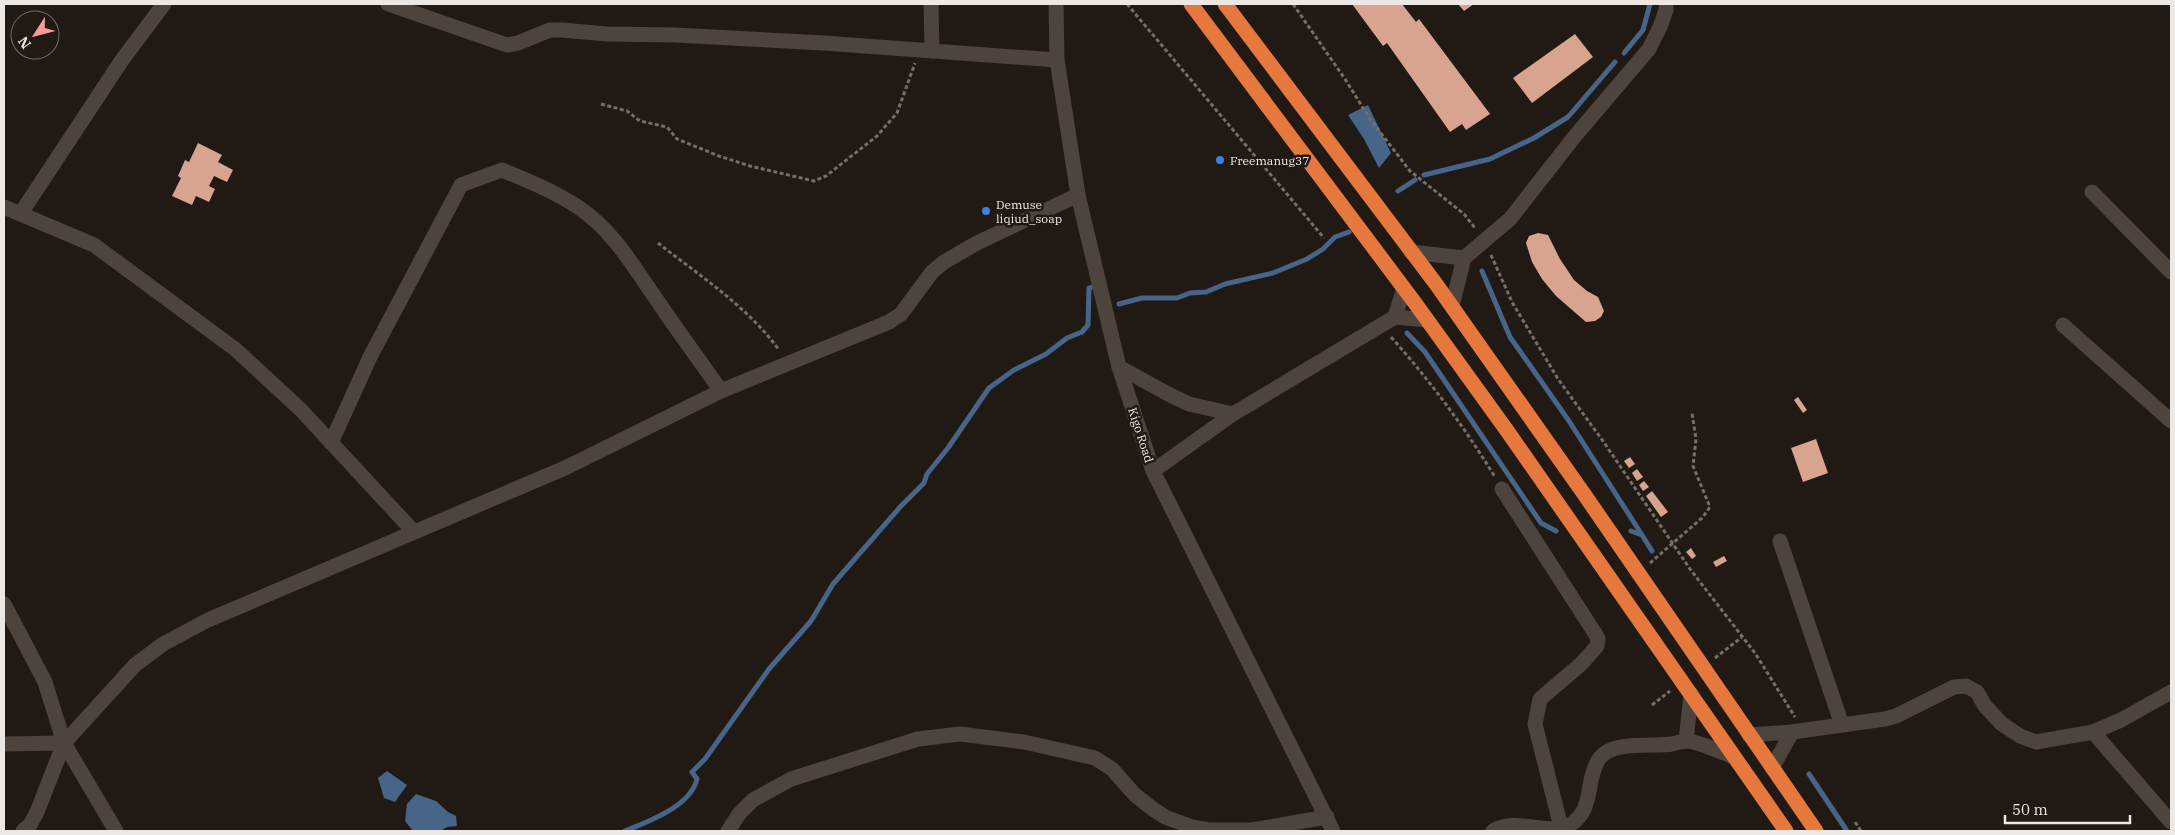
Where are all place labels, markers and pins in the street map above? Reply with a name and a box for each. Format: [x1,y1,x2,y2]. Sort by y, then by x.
place label: Freemanug37 [1230,153,1309,168]
marker: Freemanug37 [1214,154,1226,166]
place label: Demuse liqiud_soap [996,197,1062,226]
marker: Demuse liqiud_soap [980,205,992,217]

